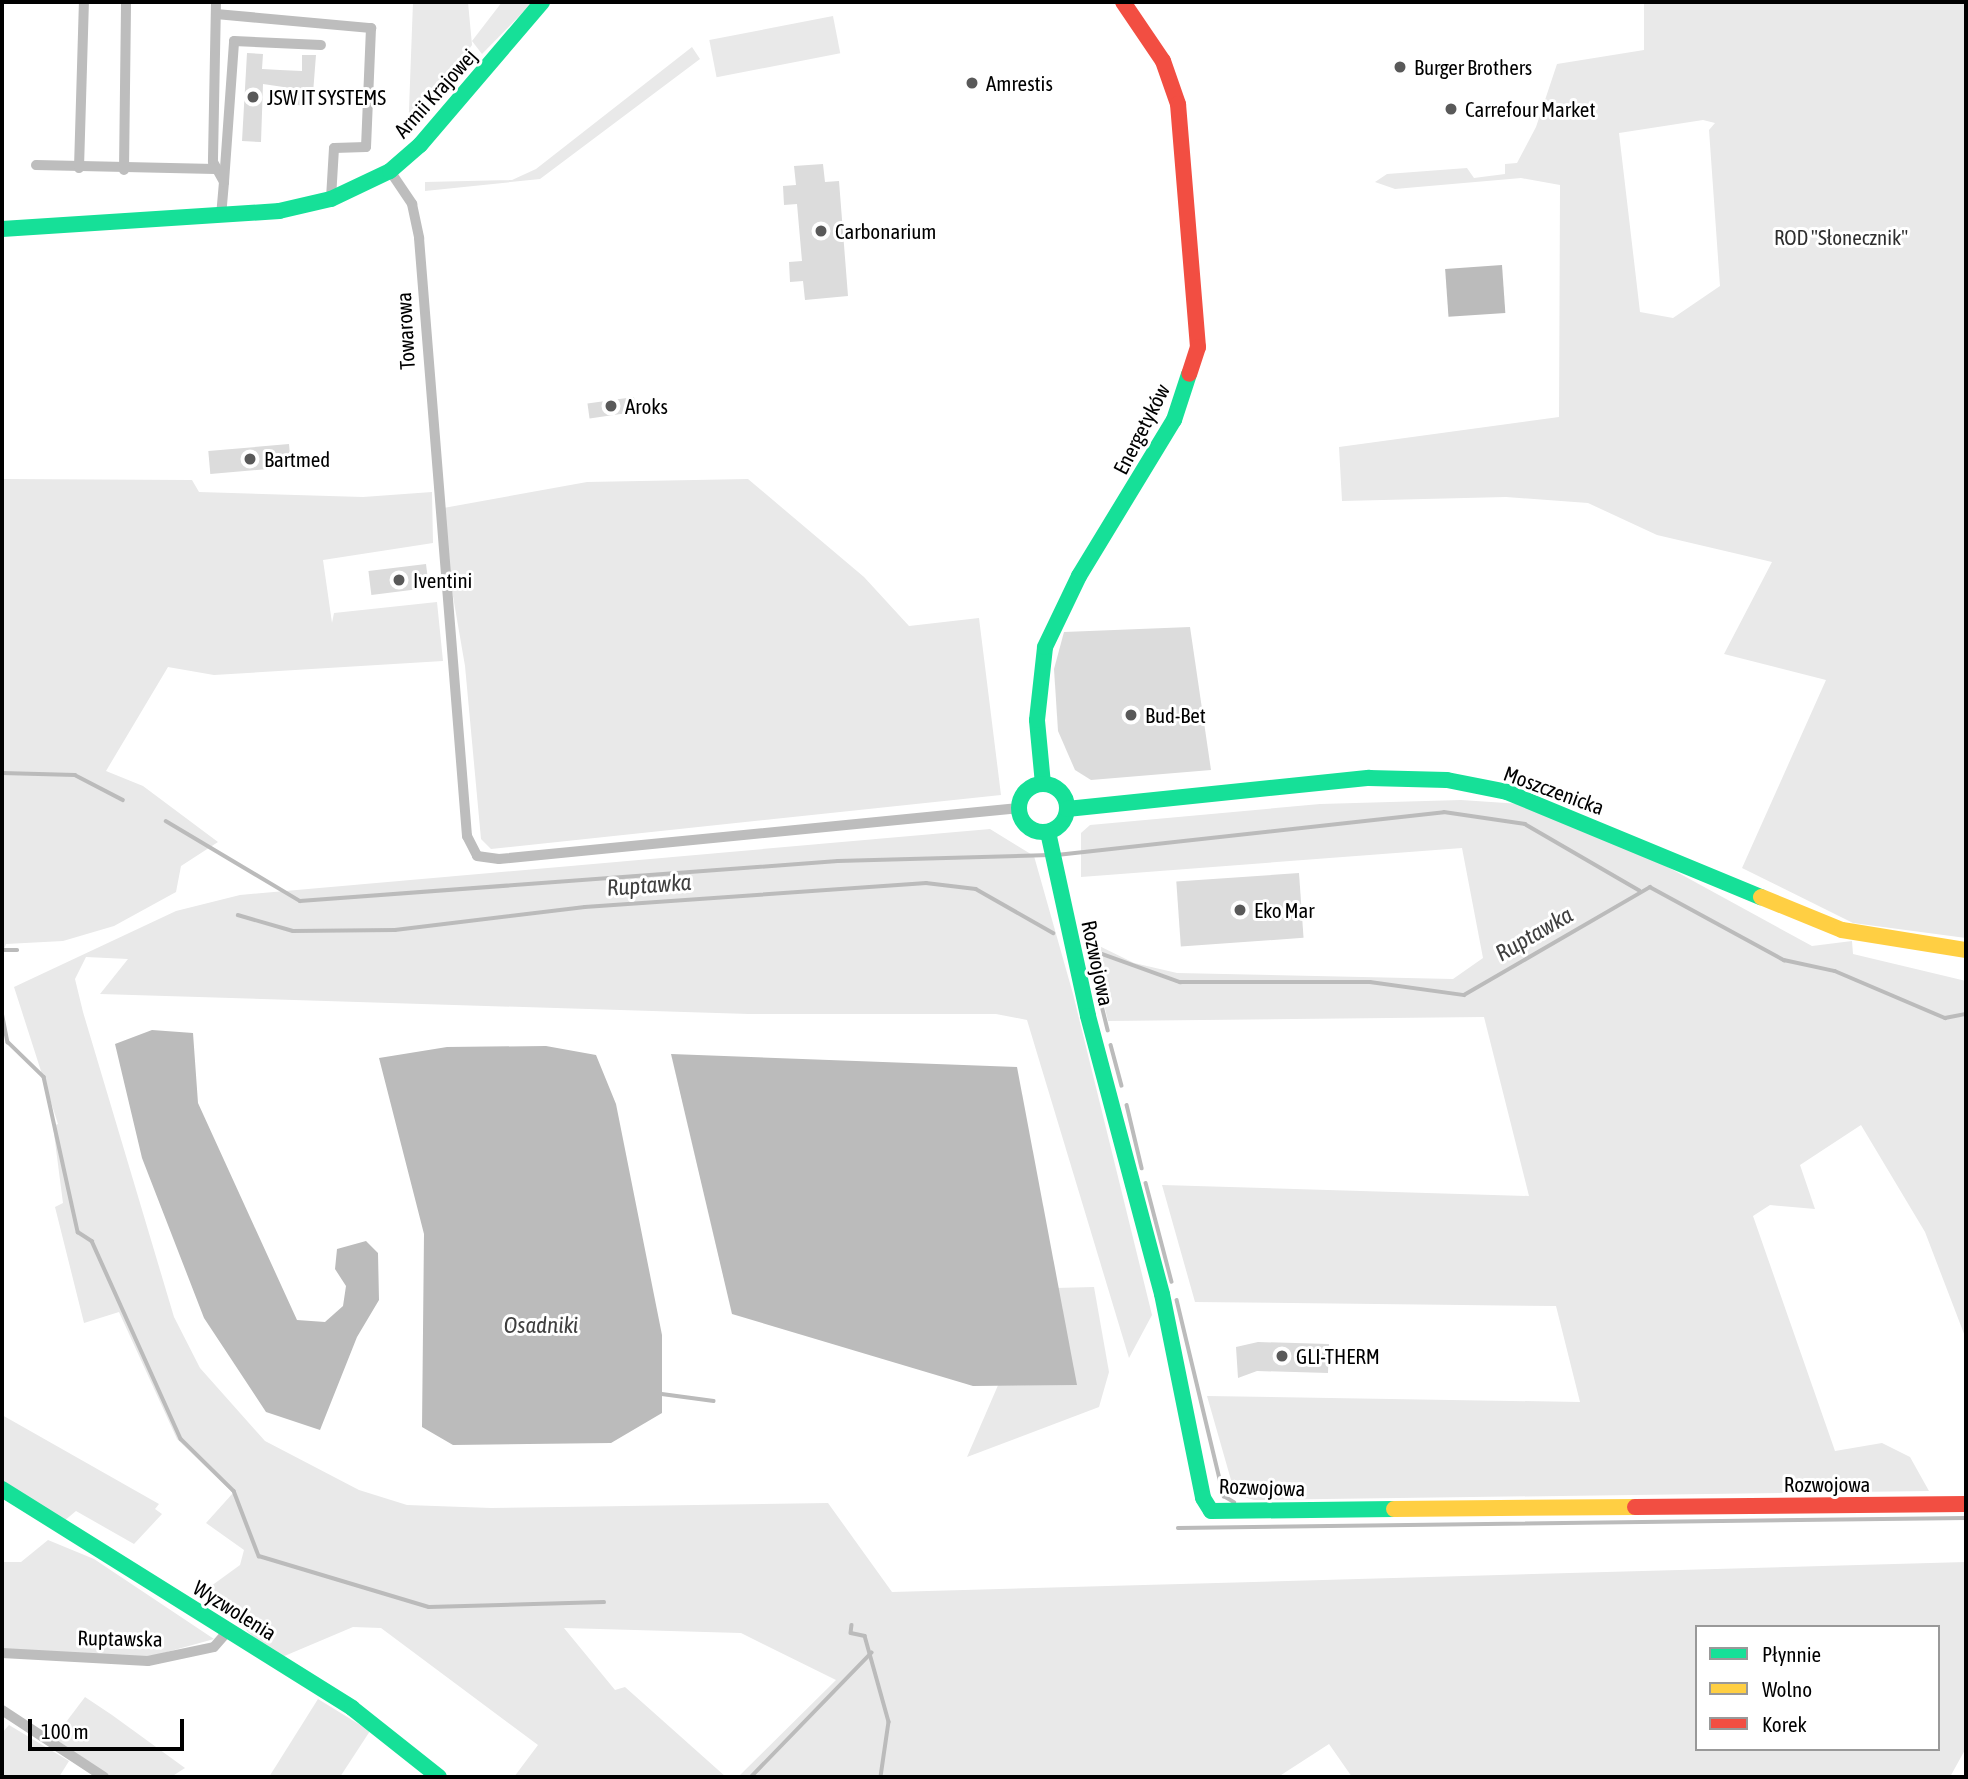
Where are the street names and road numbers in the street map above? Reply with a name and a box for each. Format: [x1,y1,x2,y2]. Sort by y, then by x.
street label: Armii Krajowej [388,43,482,143]
street label: Towarowa [390,292,420,370]
street label: Energetyków [1108,380,1174,478]
street label: Moszczenicka [1500,760,1608,820]
street label: Rozwojowa [1077,918,1119,1008]
street label: Rozwojowa [1784,1471,1870,1497]
street label: Rozwojowa [1218,1473,1306,1501]
street label: Wyzwolenia [189,1575,281,1645]
street label: Ruptawska [77,1625,163,1651]

